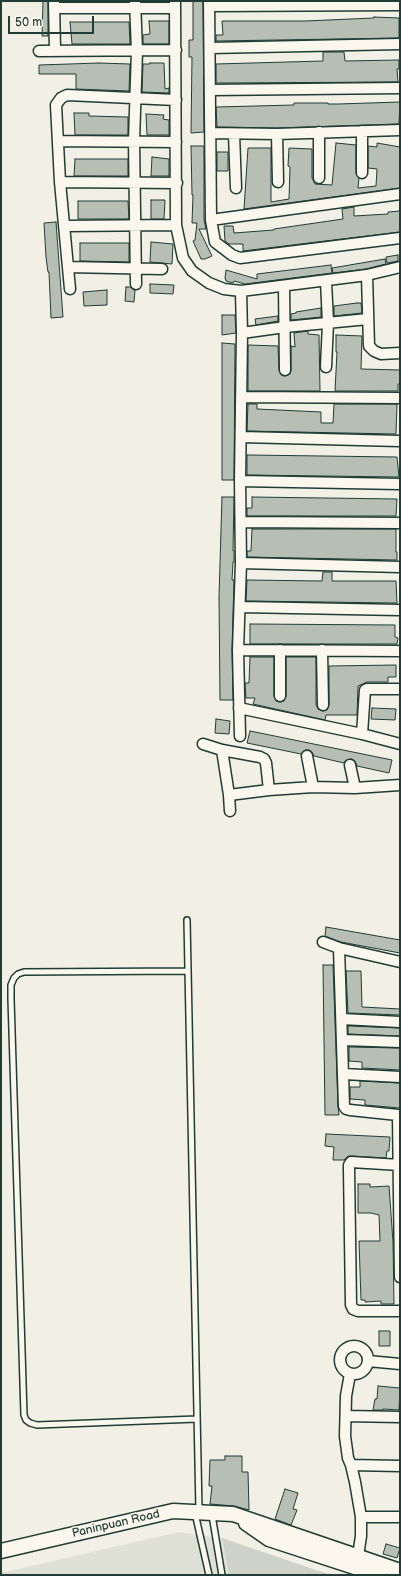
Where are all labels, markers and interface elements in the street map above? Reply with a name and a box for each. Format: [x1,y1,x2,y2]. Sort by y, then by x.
scale bar [10,8,96,34]
text: 50 m [15,15,42,30]
street label: Paninpuan Road [71,1507,161,1541]

